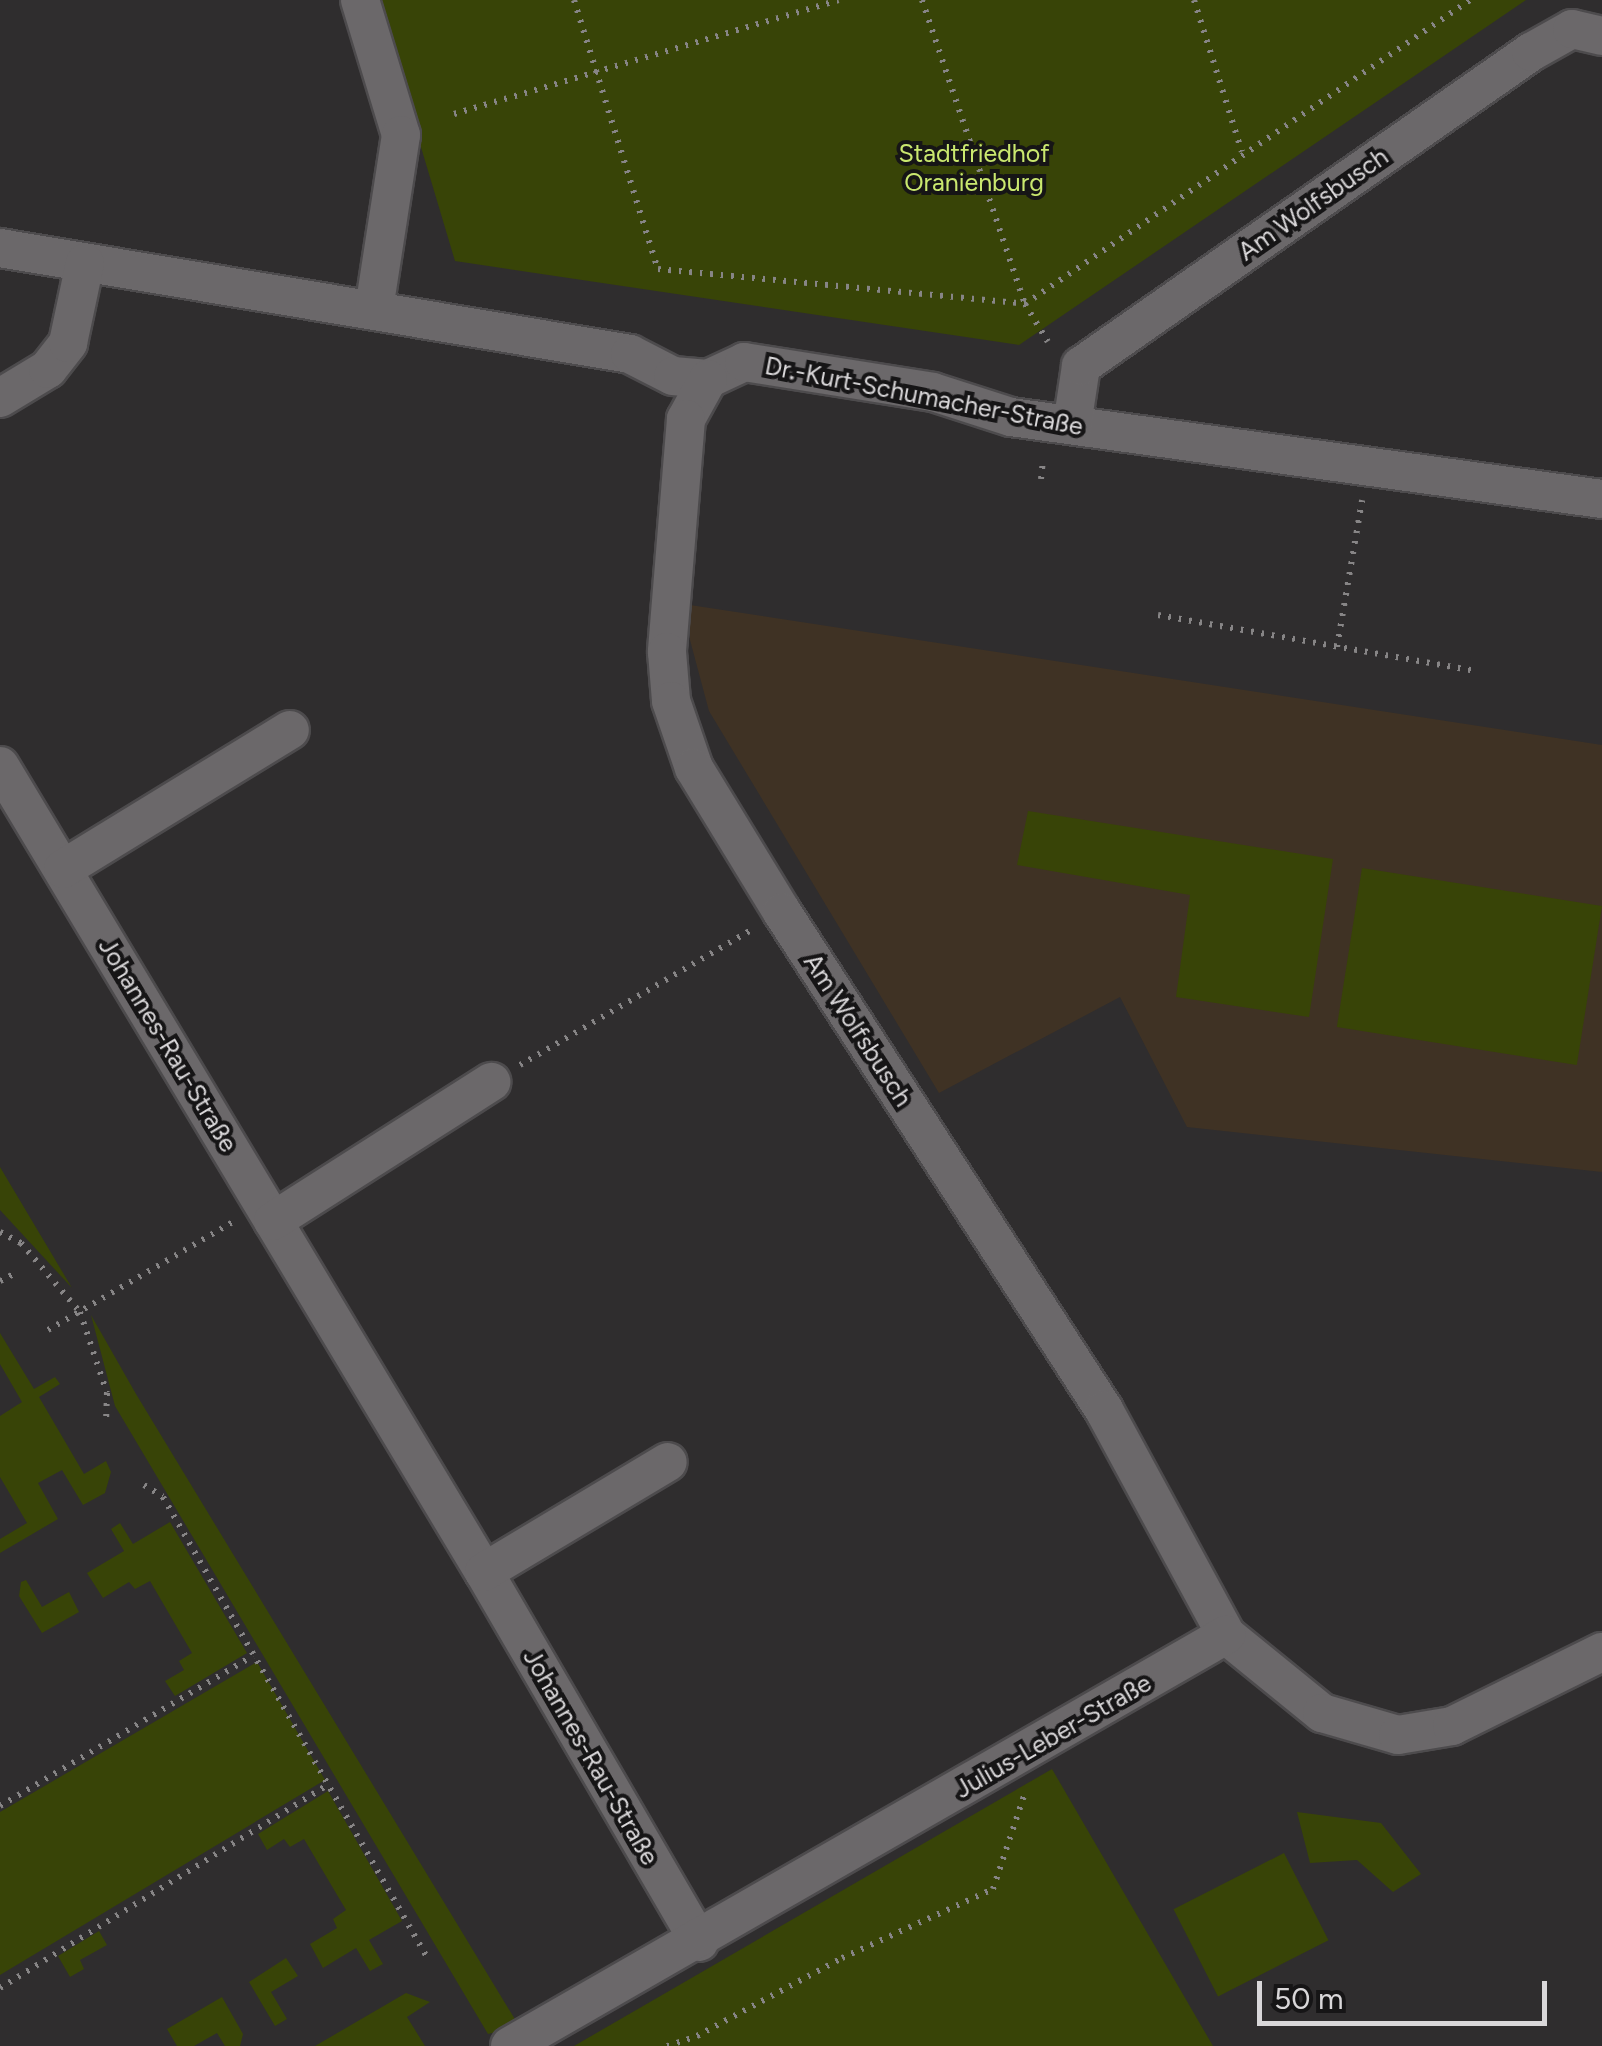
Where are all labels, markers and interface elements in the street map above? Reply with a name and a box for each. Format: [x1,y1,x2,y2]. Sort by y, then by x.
park label: Stadtfriedhof Oranienburg [898,139,1050,198]
street label: Am Wolfsbusch [1232,141,1394,267]
street label: Dr.-Kurt-Schumacher-Straße [762,350,1086,442]
street label: Johannes-Rau-Straße [92,933,244,1157]
street label: Am Wolfsbusch [798,948,918,1112]
street label: Johannes-Rau-Straße [517,1644,665,1870]
street label: Julius-Leber-Straße [949,1668,1157,1804]
scale bar [1262,1961,1552,2023]
text: 50 m [1274,1980,1343,2017]

